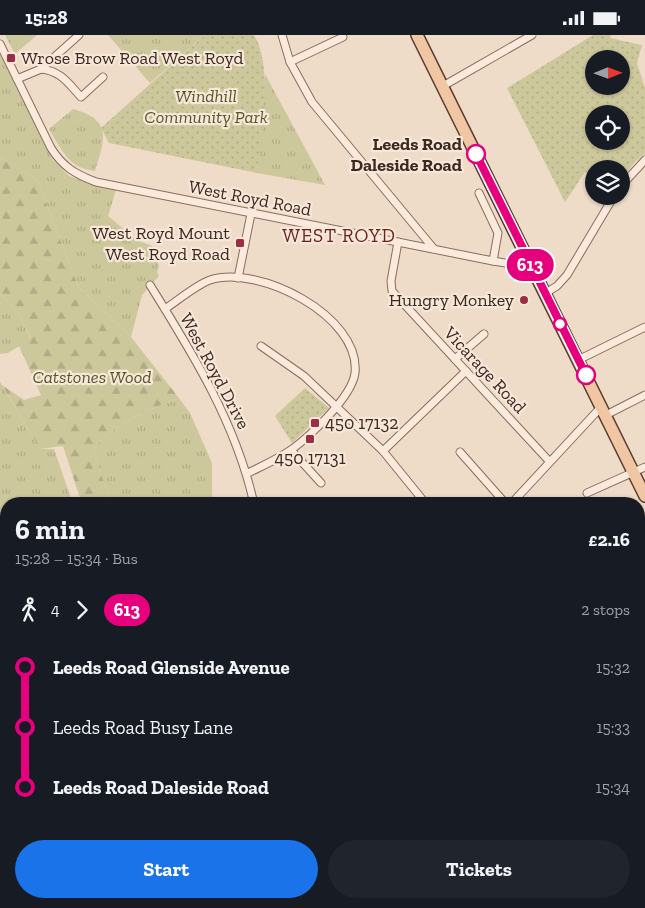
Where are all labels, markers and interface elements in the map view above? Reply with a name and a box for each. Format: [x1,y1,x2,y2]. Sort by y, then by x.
text: 15:28 [25,6,68,29]
place label: Wrose Brow Road West Royd [21,47,243,69]
north arrow [585,50,630,95]
map controls [585,50,630,205]
marker: Wrose Brow Road West Royd [5,52,17,64]
park label: Windhill Community Park [144,85,268,128]
button: locate [585,105,630,150]
place label: Leeds Road Daleside Road [350,133,463,176]
marker: Leeds Road Daleside Road [466,144,486,164]
button: layers [585,160,630,205]
street label: West Royd Road [187,175,313,221]
place label: West Royd Mount West Royd Road [92,222,230,265]
district label: WEST ROYD [282,224,396,247]
marker: West Royd Mount West Royd Road [234,237,246,249]
line badge: 613 [501,249,559,281]
text: 613 [517,254,543,276]
place label: Hungry Monkey [389,289,515,311]
marker: Hungry Monkey [518,294,530,306]
street label: West Royd Drive [175,309,255,433]
unlabelled marker [553,317,567,331]
street label: Vicarage Road [439,321,531,418]
unlabelled marker [576,365,596,385]
park label: Catstones Wood [32,366,152,388]
place label: 450 17132 [325,412,398,434]
marker: 450 17132 [309,417,321,429]
marker: 450 17131 [304,433,316,445]
place label: 450 17131 [274,447,346,469]
text: 6 min [15,513,85,546]
text: £2.16 [588,528,630,551]
text: 15:28 – 15:34 · Bus [15,549,138,568]
icon: walk [15,596,43,624]
icon: forward [68,596,96,624]
text: 613 [114,599,140,621]
text: 4 [51,600,60,619]
text: 2 stops [581,600,630,619]
text: Leeds Road Glenside Avenue [53,656,290,679]
text: 15:32 [596,658,630,677]
text: Leeds Road Busy Lane [53,716,233,739]
text: 15:33 [596,718,630,737]
text: Leeds Road Daleside Road [53,776,269,799]
text: 15:34 [596,778,630,797]
button: Start [15,840,318,898]
button: Tickets [328,840,630,898]

